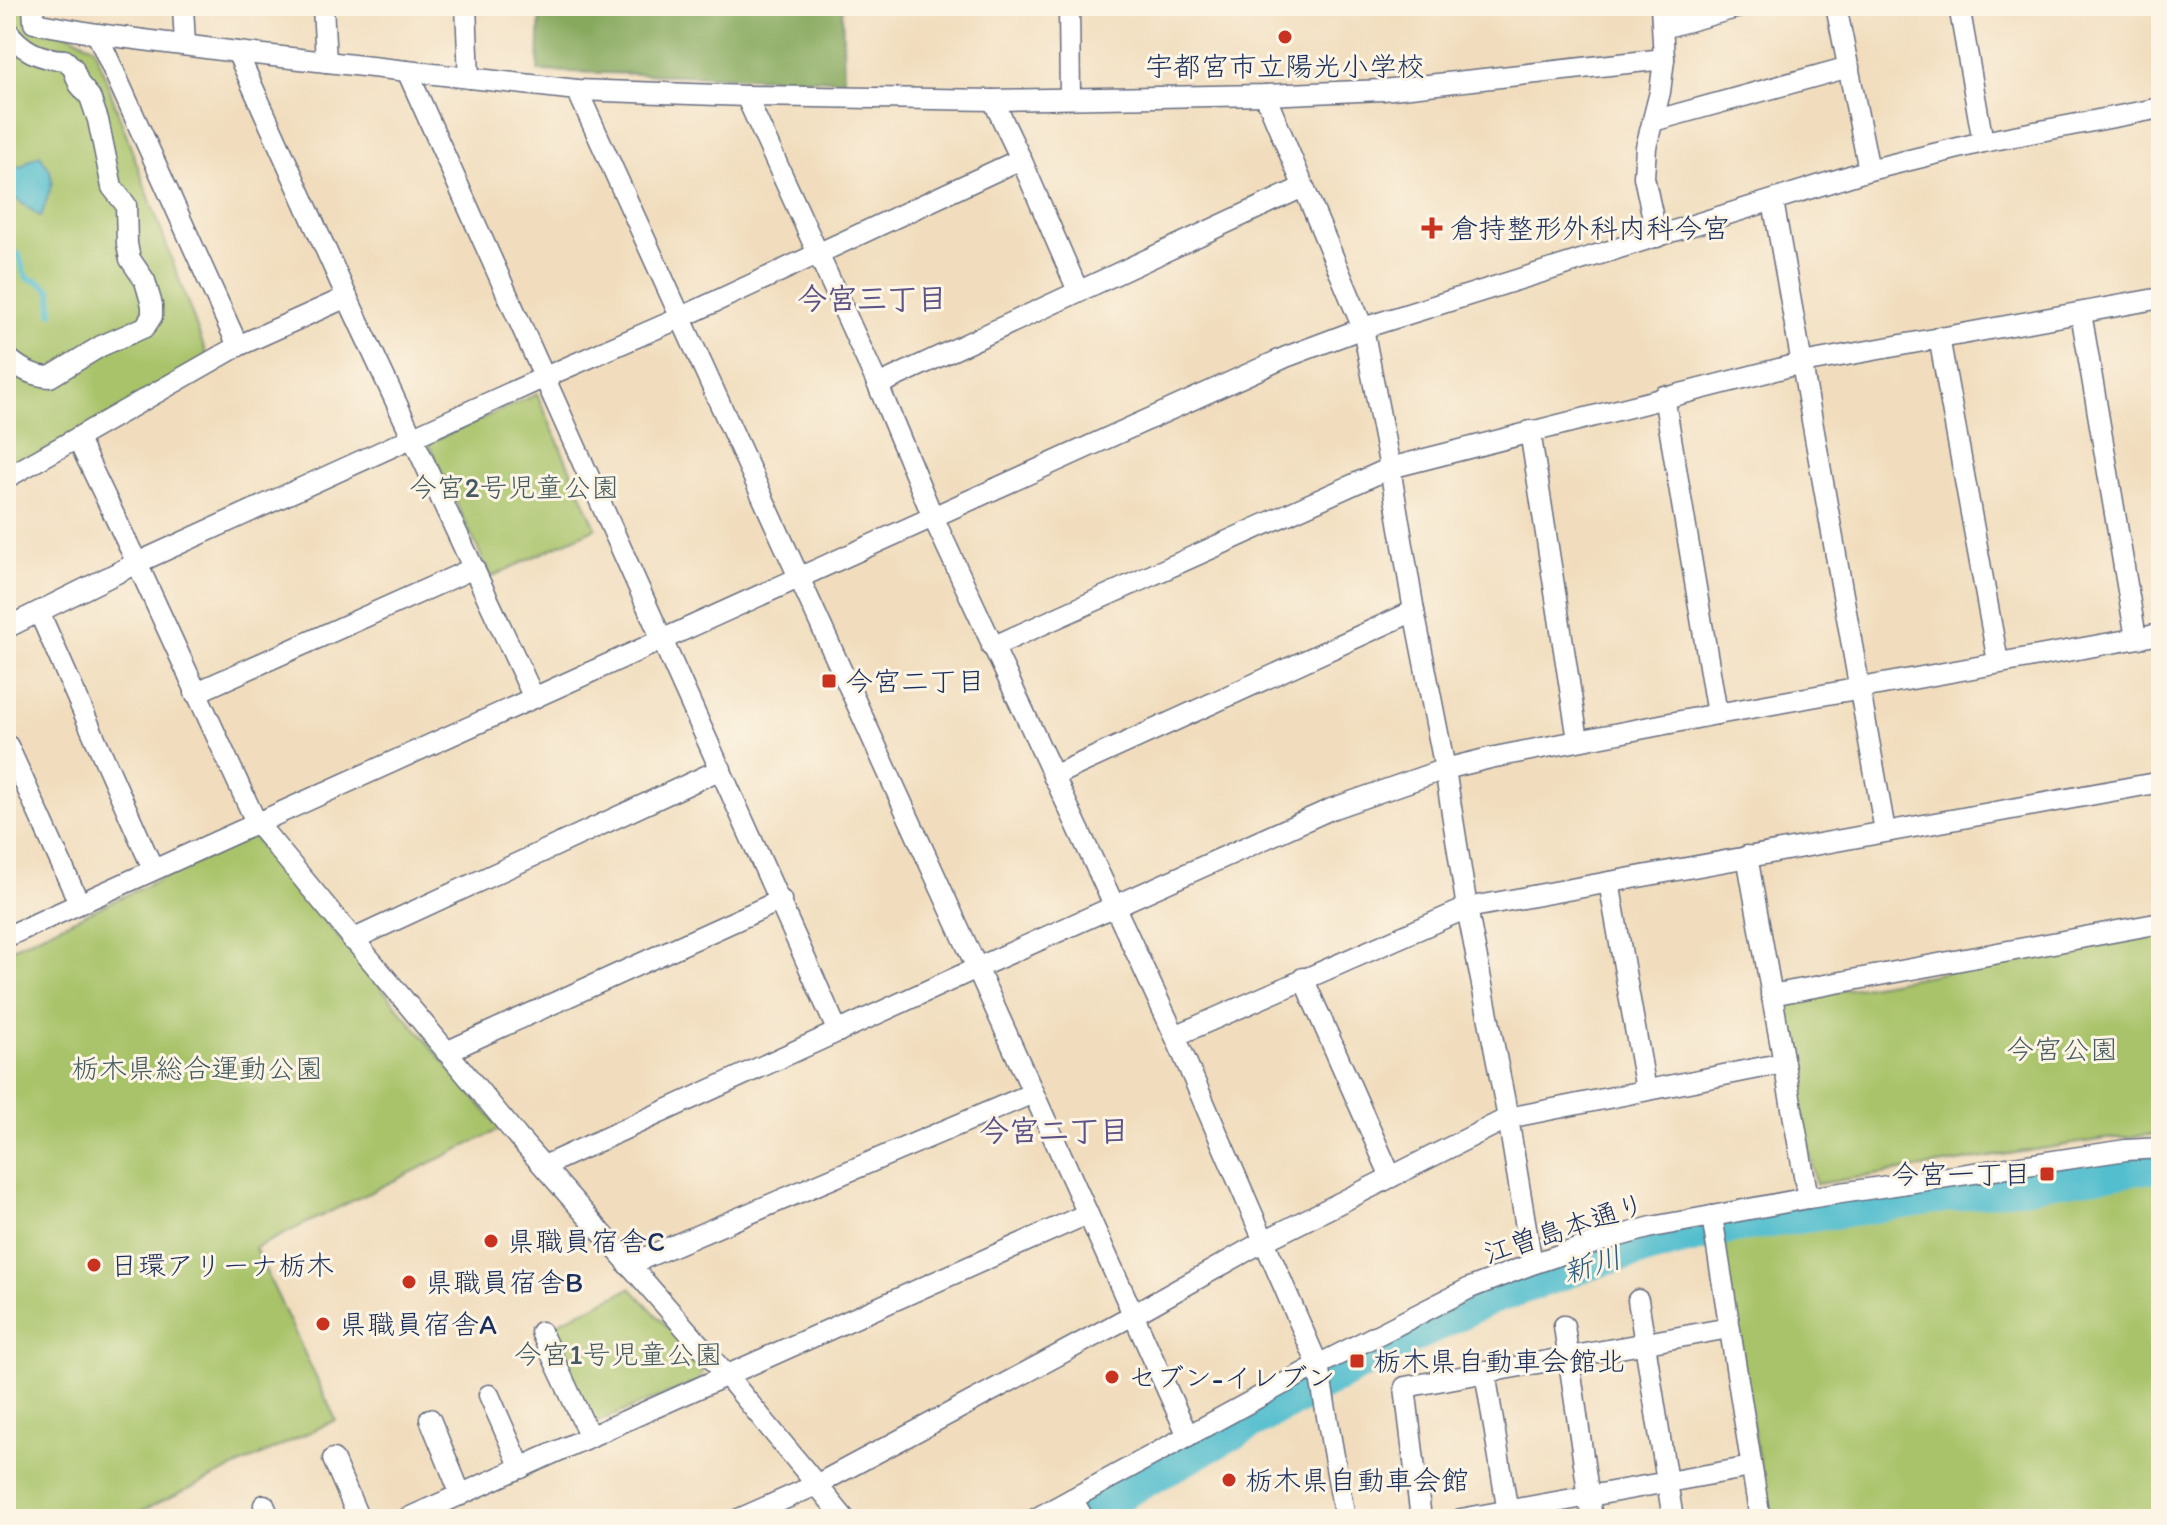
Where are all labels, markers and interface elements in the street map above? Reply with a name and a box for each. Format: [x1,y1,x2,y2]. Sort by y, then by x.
marker: 宇都宮市立陽光小学校 [1276,28,1294,46]
place label: 宇都宮市立陽光小学校 [1145,49,1425,83]
place label: 倉持整形外科内科今宮 [1450,211,1730,245]
marker: 倉持整形外科内科今宮 [1421,217,1443,239]
district label: 今宮三丁目 [797,280,947,317]
park label: 今宮2号児童公園 [409,470,619,504]
place label: 今宮二丁目 [845,664,985,698]
marker: 今宮二丁目 [820,672,838,690]
park label: 今宮公園 [2006,1032,2118,1066]
park label: 栃木県総合運動公園 [71,1051,323,1085]
district label: 今宮二丁目 [979,1112,1129,1149]
place label: 今宮一丁目 [1891,1157,2031,1191]
marker: 今宮一丁目 [2038,1165,2056,1183]
street label: 江曽島本通り [1479,1186,1649,1270]
place label: 県職員宿舎C [507,1224,665,1258]
marker: 県職員宿舎C [482,1232,500,1250]
water label: 新川 [1558,1238,1626,1291]
place label: 日環アリーナ栃木 [110,1248,334,1282]
marker: 日環アリーナ栃木 [85,1256,103,1274]
place label: 県職員宿舎B [425,1265,583,1299]
marker: 県職員宿舎B [400,1273,418,1291]
place label: 県職員宿舎A [339,1307,497,1341]
marker: 県職員宿舎A [314,1315,332,1333]
park label: 今宮1号児童公園 [514,1337,723,1371]
place label: 栃木県自動車会館北 [1373,1344,1625,1378]
marker: 栃木県自動車会館北 [1348,1352,1366,1370]
place label: セブン-イレブン [1128,1360,1335,1394]
marker: セブン-イレブン [1103,1368,1121,1386]
place label: 栃木県自動車会館 [1245,1463,1469,1497]
marker: 栃木県自動車会館 [1220,1471,1238,1489]

